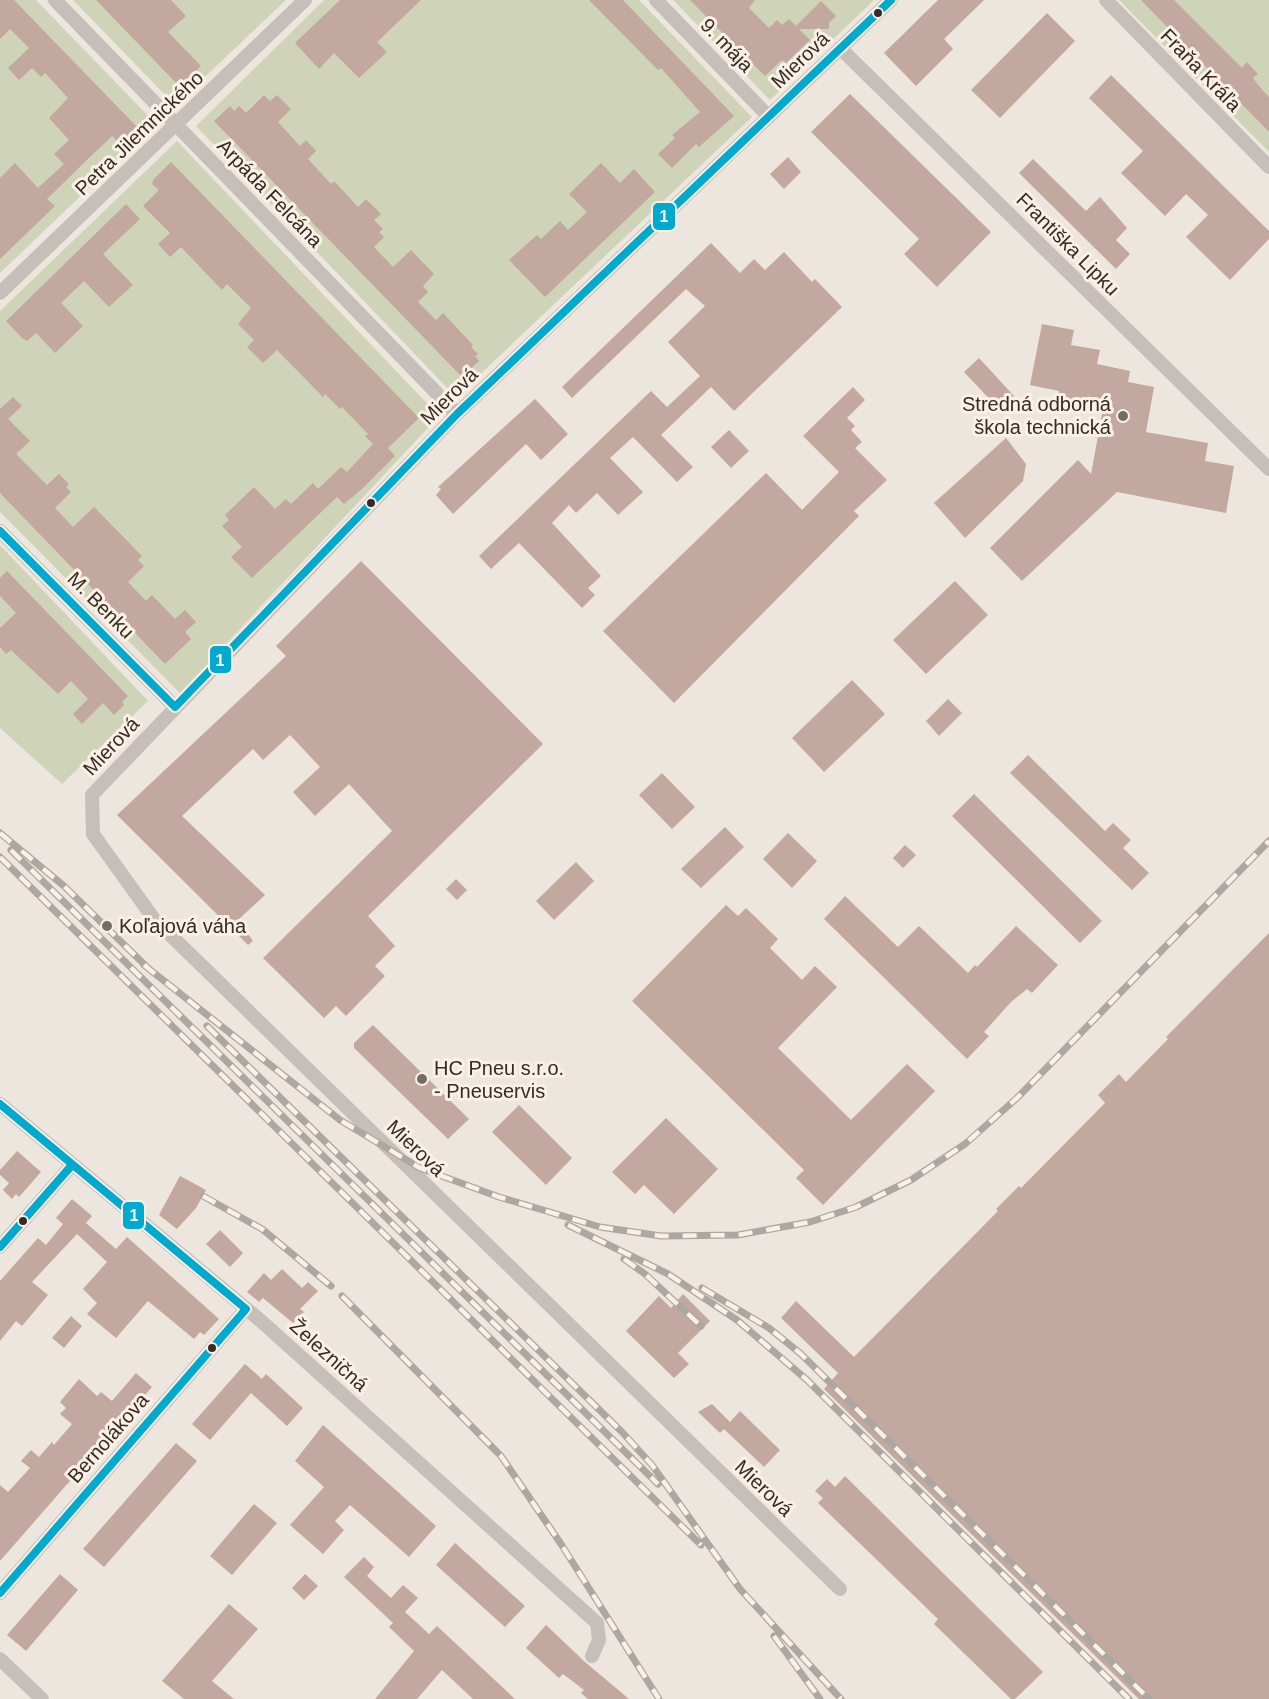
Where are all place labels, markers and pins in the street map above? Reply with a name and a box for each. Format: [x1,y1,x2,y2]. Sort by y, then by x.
unlabelled marker [872,7,884,19]
place label: Stredná odborná škola technická [962,393,1112,438]
marker: Stredná odborná škola technická [1116,409,1130,423]
unlabelled marker [365,497,377,509]
place label: Koľajová váha [119,915,247,937]
marker: Koľajová váha [100,919,114,933]
place label: HC Pneu s.r.o. - Pneuservis [434,1057,564,1102]
marker: HC Pneu s.r.o. - Pneuservis [415,1072,429,1086]
unlabelled marker [17,1215,29,1227]
unlabelled marker [206,1342,218,1354]

